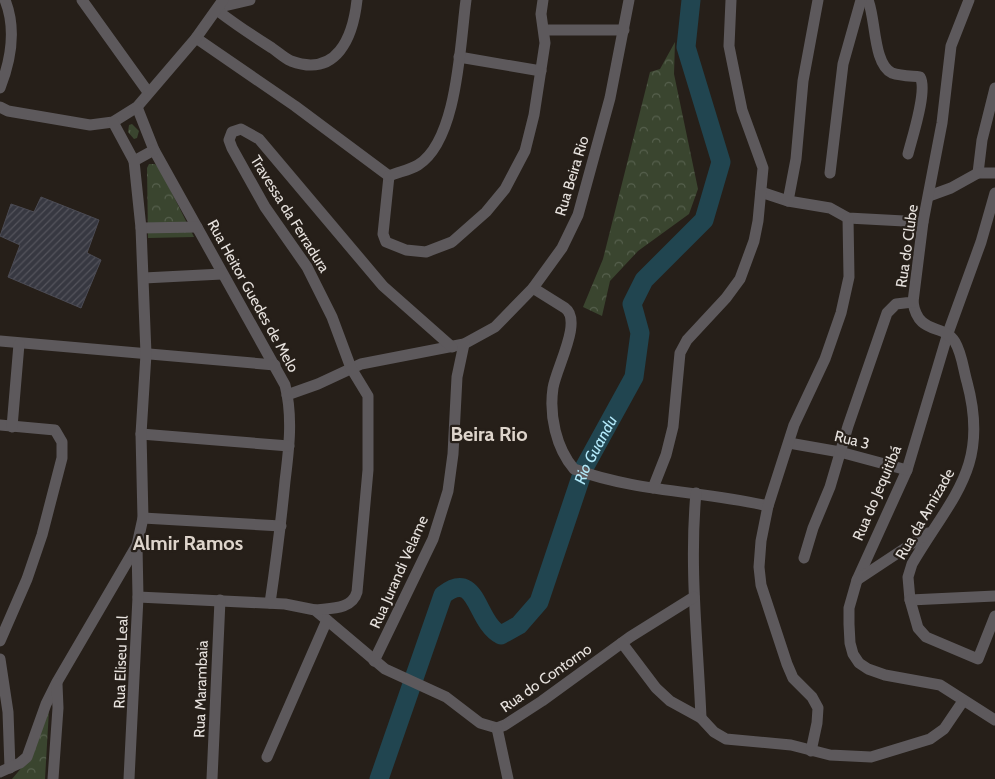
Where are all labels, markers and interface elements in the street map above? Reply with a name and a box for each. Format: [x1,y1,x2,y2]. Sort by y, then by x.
street label: Rua Beira Rio [551,134,593,218]
street label: Travessa da Ferradura [247,152,334,276]
street label: Rua do Clube [892,203,922,289]
street label: Rua Heitor Guedes de Melo [203,217,303,375]
water label: Rio Guandu [570,412,621,487]
district label: Beira Rio [450,422,528,446]
street label: Rua 3 [833,427,871,453]
street label: Rua do Jequitibá [849,442,905,543]
street label: Rua da Amizade [892,465,958,563]
street label: Rua Jurandi Velame [366,513,432,631]
district label: Almir Ramos [133,531,243,555]
street label: Rua Eliseu Leal [110,615,132,709]
street label: Rua Marambaia [190,639,212,738]
street label: Rua do Contorno [497,640,595,716]

